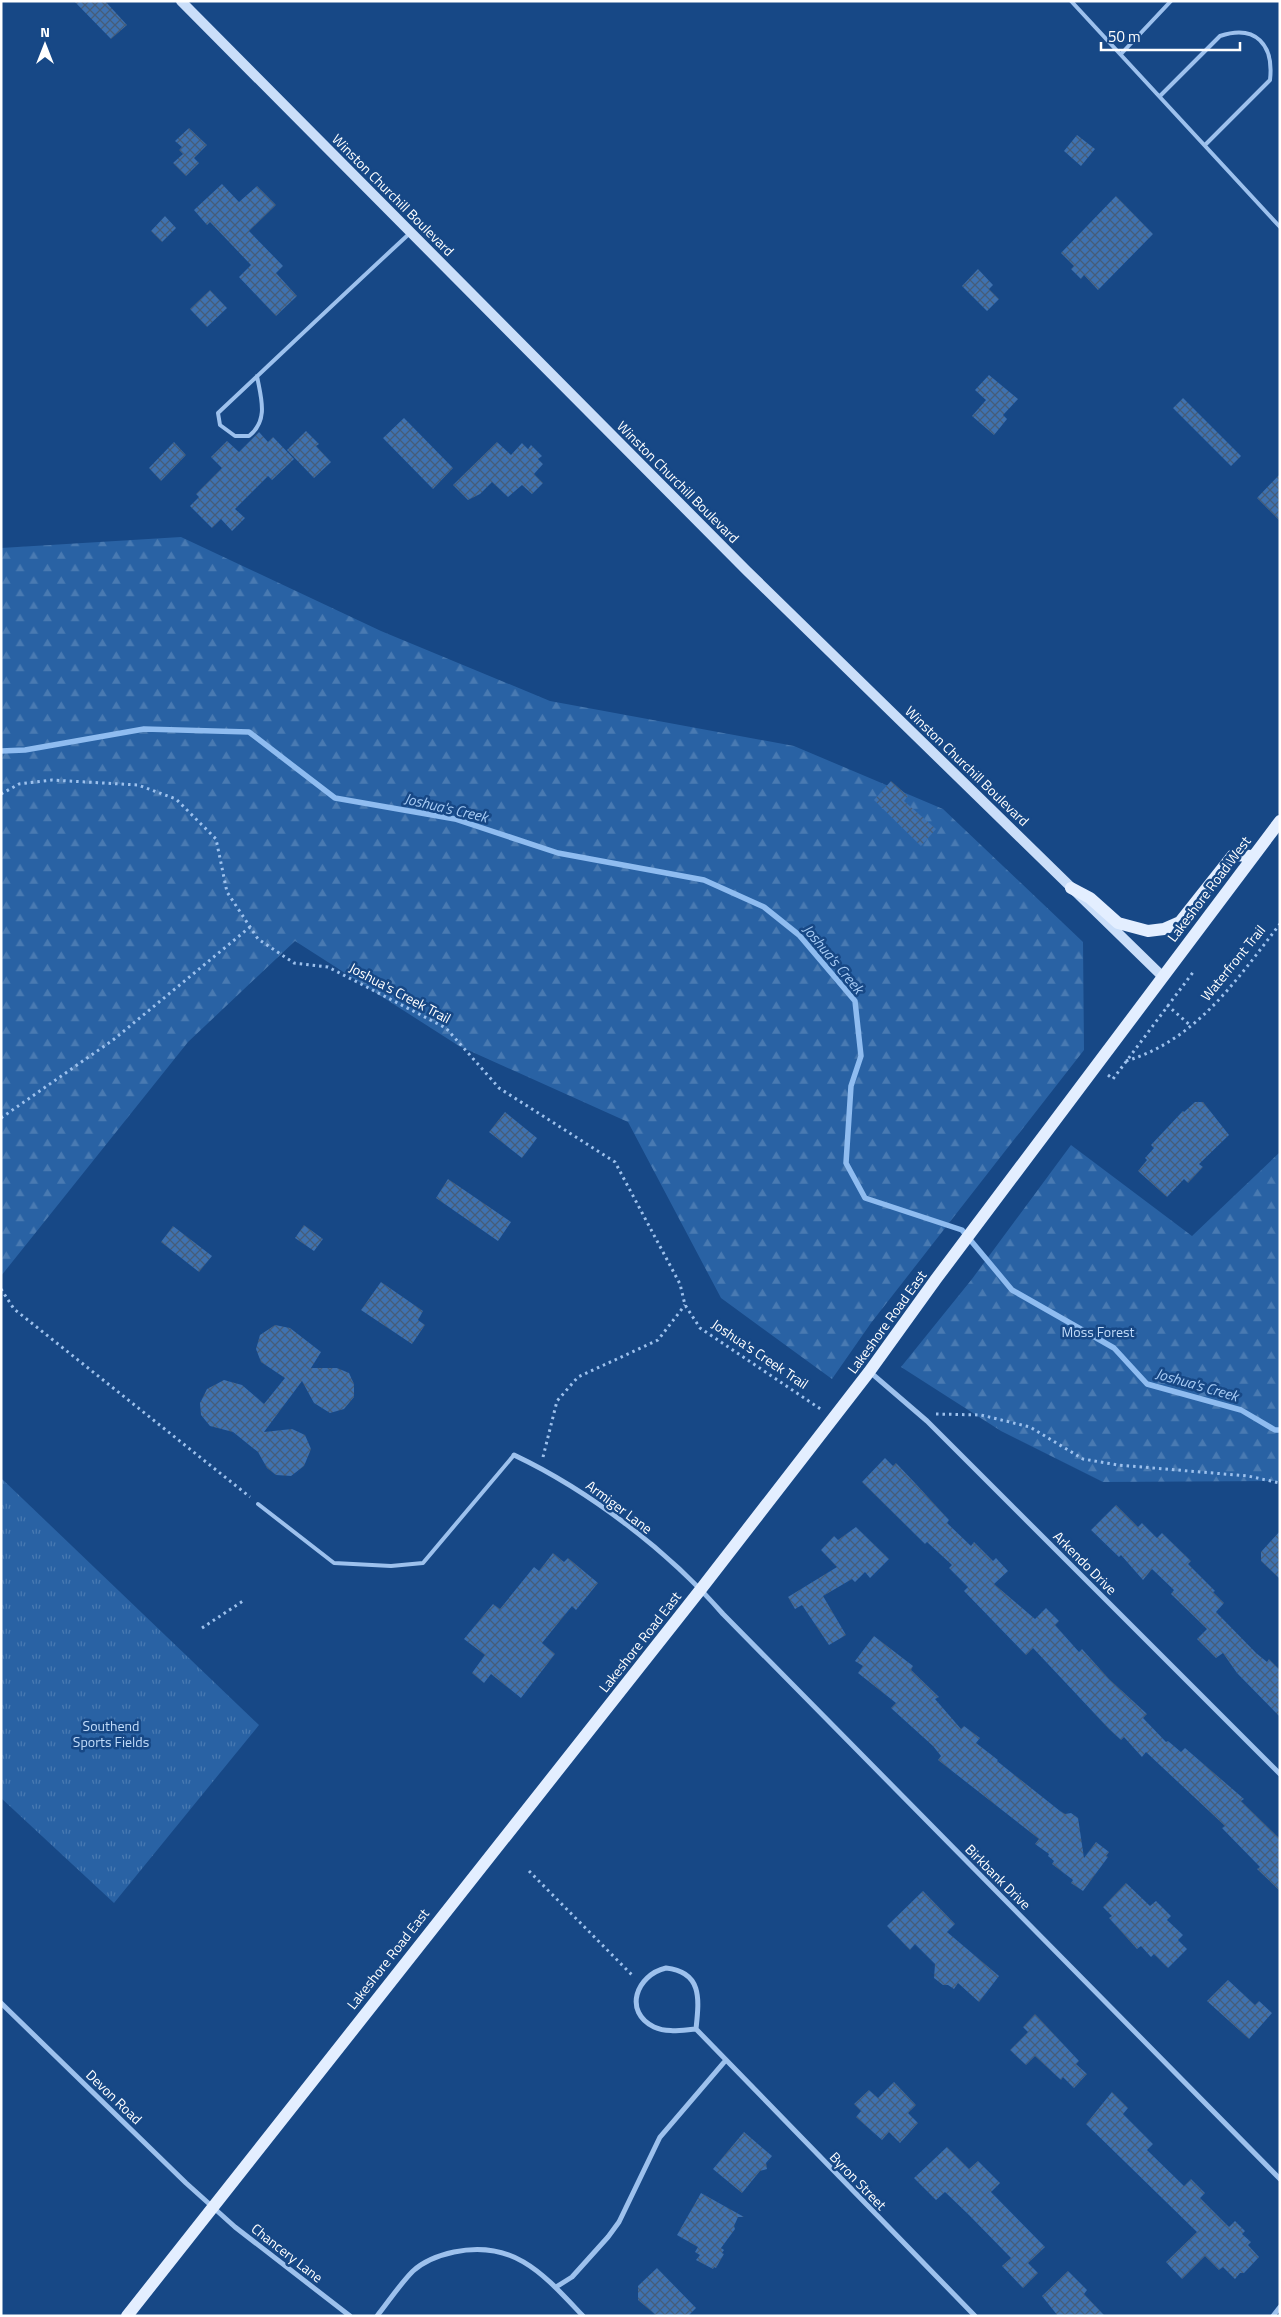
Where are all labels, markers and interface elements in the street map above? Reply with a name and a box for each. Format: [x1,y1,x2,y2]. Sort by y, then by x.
north arrow [20,20,70,70]
scale bar [1101,20,1240,52]
text: N [40,21,50,42]
text: 50 m [1108,25,1141,48]
street label: Winston Churchill Boulevard [327,129,459,261]
street label: Winston Churchill Boulevard [612,416,744,548]
street label: Winston Churchill Boulevard [901,701,1034,831]
water label: Joshua's Creek [402,787,492,829]
street label: Lakeshore Road West [1162,831,1255,946]
water label: Joshua's Creek [797,919,871,1000]
street label: Waterfront Trail [1195,920,1270,1005]
street label: Joshua's Creek Trail [346,957,455,1028]
street label: Lakeshore Road East [842,1266,931,1378]
street label: Joshua's Creek Trail [708,1313,813,1394]
park label: Moss Forest [1062,1321,1135,1342]
water label: Joshua's Creek [1153,1362,1243,1408]
street label: Armiger Lane [582,1475,657,1539]
street label: Arkendo Drive [1049,1526,1122,1599]
street label: Lakeshore Road East [593,1587,686,1697]
park label: Southend Sports Fields [73,1715,149,1752]
street label: Birkbank Drive [961,1839,1036,1914]
street label: Lakeshore Road East [341,1904,434,2014]
street label: Devon Road [82,2064,147,2129]
street label: Byron Street [825,2147,892,2215]
street label: Chancery Lane [247,2218,328,2287]

